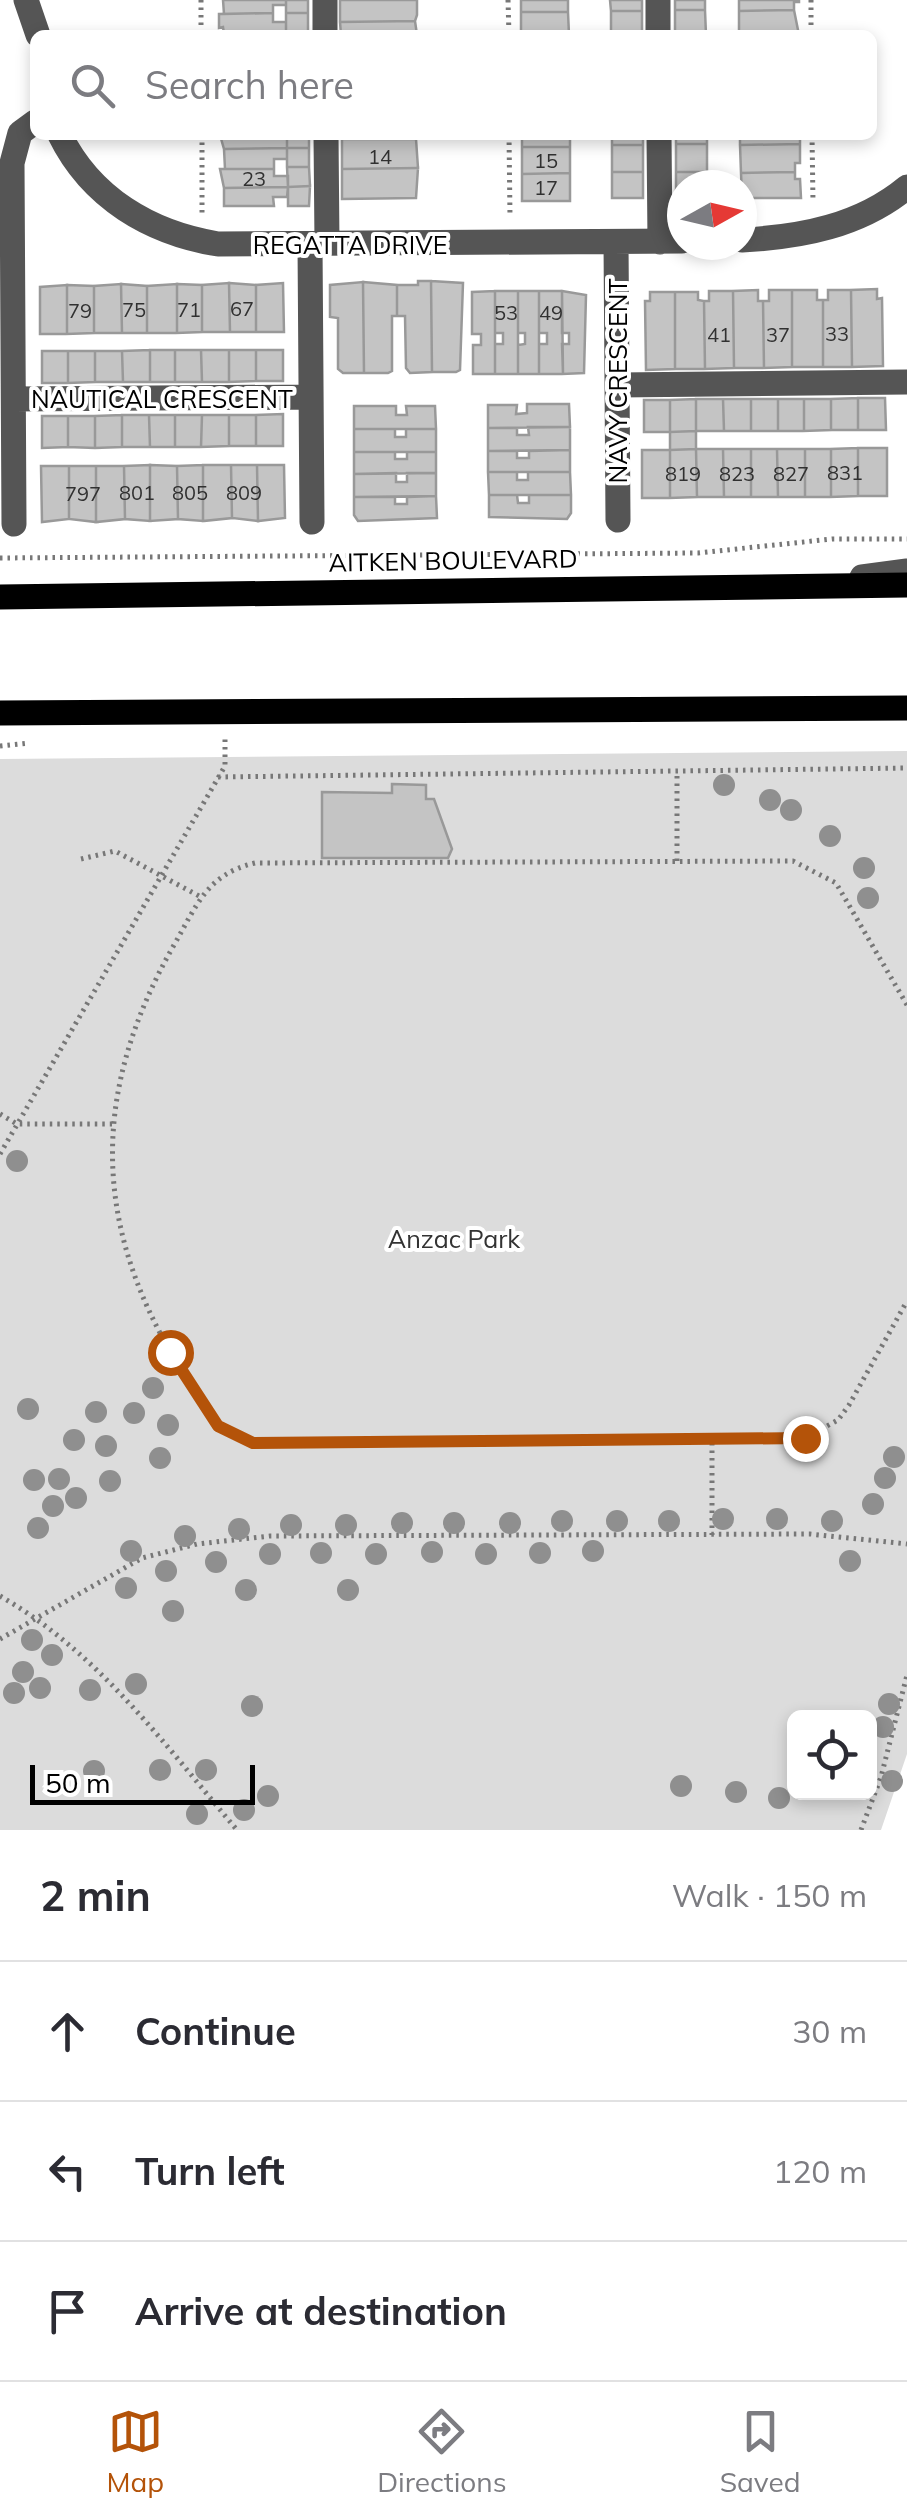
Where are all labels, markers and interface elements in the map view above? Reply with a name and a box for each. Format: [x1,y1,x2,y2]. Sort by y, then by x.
search box [30,30,877,140]
icon: search [65,58,120,113]
text: Search here [145,61,354,109]
house number: 14 [368,144,392,169]
house number: 15 [534,148,558,173]
house number: 23 [242,166,266,191]
north arrow [667,170,757,260]
house number: 17 [534,175,558,200]
street label: REGATTA DRIVE [253,229,447,260]
street label: NAVY CRESCENT [602,278,633,484]
house number: 67 [230,296,254,321]
house number: 75 [122,297,146,322]
house number: 71 [177,297,201,322]
house number: 79 [68,298,92,323]
house number: 53 [494,300,518,325]
house number: 49 [539,300,563,325]
house number: 33 [825,321,849,346]
house number: 41 [707,322,731,347]
house number: 37 [766,322,790,347]
street label: NAUTICAL CRESCENT [31,383,293,414]
house number: 831 [827,460,863,485]
house number: 819 [665,461,701,486]
house number: 823 [719,461,755,486]
house number: 827 [773,461,809,486]
house number: 801 [119,480,155,505]
house number: 805 [172,480,208,505]
house number: 809 [226,480,262,505]
house number: 797 [65,481,101,506]
street label: AITKEN BOULEVARD [328,542,578,578]
park label: Anzac Park [388,1223,521,1254]
route start [148,1330,194,1376]
route end [783,1416,829,1462]
map controls [787,1710,877,1800]
button: locate [787,1710,877,1800]
scale bar [30,1760,255,1804]
text: 50 m [45,1765,111,1800]
text: 2 min [40,1869,151,1922]
text: Walk · 150 m [672,1875,867,1915]
icon: ahead [40,2004,95,2059]
text: Continue [135,2007,296,2055]
text: 30 m [792,2011,867,2051]
icon: left [40,2144,95,2199]
text: Turn left [135,2147,285,2195]
text: 120 m [773,2151,867,2191]
icon: arrive [40,2284,95,2339]
text: Arrive at destination [135,2287,507,2335]
tab: Map [107,2404,164,2499]
tab: Directions [377,2404,507,2499]
tab: Saved [720,2404,800,2499]

